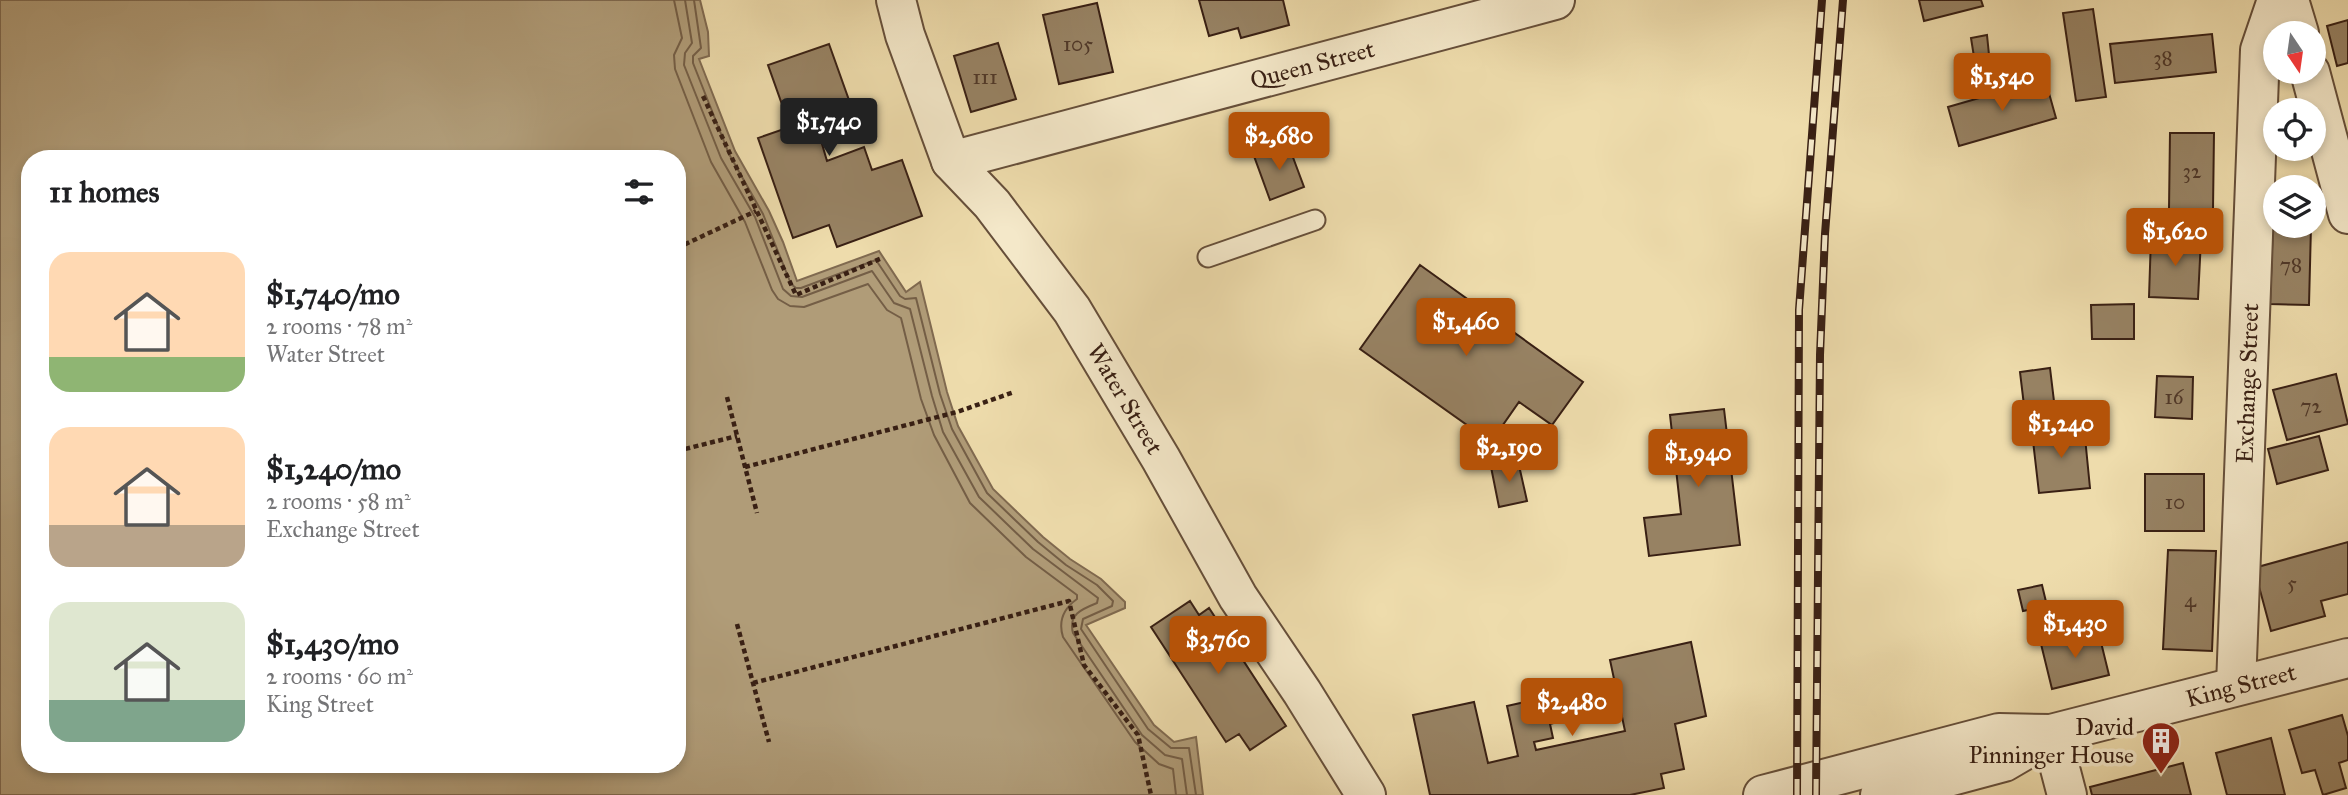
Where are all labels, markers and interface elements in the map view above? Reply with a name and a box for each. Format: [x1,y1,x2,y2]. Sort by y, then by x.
north arrow [2263,21,2326,84]
map controls [2263,21,2326,238]
house number: 105 [1063,31,1093,57]
street label: Queen Street [1247,34,1378,96]
house number: 38 [2153,45,2173,71]
pin: $1,540 [1945,54,2059,113]
text: $1,540 [1970,62,2034,90]
house number: 111 [973,64,997,90]
button: locate [2263,98,2326,161]
pin: $1,740 [772,99,886,158]
text: $1,740 [796,107,862,135]
pin: $2,680 [1222,113,1336,172]
text: $2,680 [1245,121,1313,149]
house number: 32 [2183,158,2202,184]
icon: filters [620,173,658,211]
text: 11 homes [49,174,160,210]
button: layers [2263,175,2326,238]
pin: $1,620 [2118,208,2232,268]
text: $1,620 [2142,217,2208,245]
house number: 78 [2280,252,2302,278]
text: $1,740/mo [266,276,400,312]
icon: home [105,280,189,364]
pin: $1,460 [1409,298,1523,358]
street label: Exchange Street [2229,302,2265,464]
text: $1,460 [1432,307,1500,335]
text: 2 rooms · 78 m² [266,312,412,340]
street label: Water Street [1080,338,1170,460]
text: Water Street [266,340,385,368]
house number: 16 [2164,384,2185,410]
house number: 72 [2300,393,2322,419]
pin: $1,240 [2004,400,2118,460]
text: $1,240 [2028,409,2094,437]
pin: $2,190 [1452,424,1566,484]
pin: $1,940 [1641,430,1755,489]
text: $2,190 [1476,433,1542,461]
text: $1,940 [1664,438,1732,466]
text: $1,240/mo [266,451,401,487]
icon: home [105,455,189,539]
text: 2 rooms · 58 m² [266,487,411,515]
house number: 10 [2165,489,2185,515]
text: Exchange Street [266,515,420,543]
house number: 5 [2287,570,2297,596]
house number: 4 [2184,587,2197,613]
pin: $1,430 [2018,600,2132,660]
text: $1,430 [2043,609,2107,637]
pin: $3,760 [1161,616,1275,676]
text: $3,760 [1186,625,1251,653]
text: $1,430/mo [266,626,399,662]
icon: home [105,630,189,714]
street label: King Street [2183,657,2300,714]
text: 2 rooms · 60 m² [266,662,413,690]
pin: $2,480 [1515,678,1629,738]
text: $2,480 [1537,687,1607,715]
text: King Street [266,690,374,718]
place label: David Pinninger House [1968,712,2134,770]
building icon: David Pinninger House [2140,720,2182,775]

